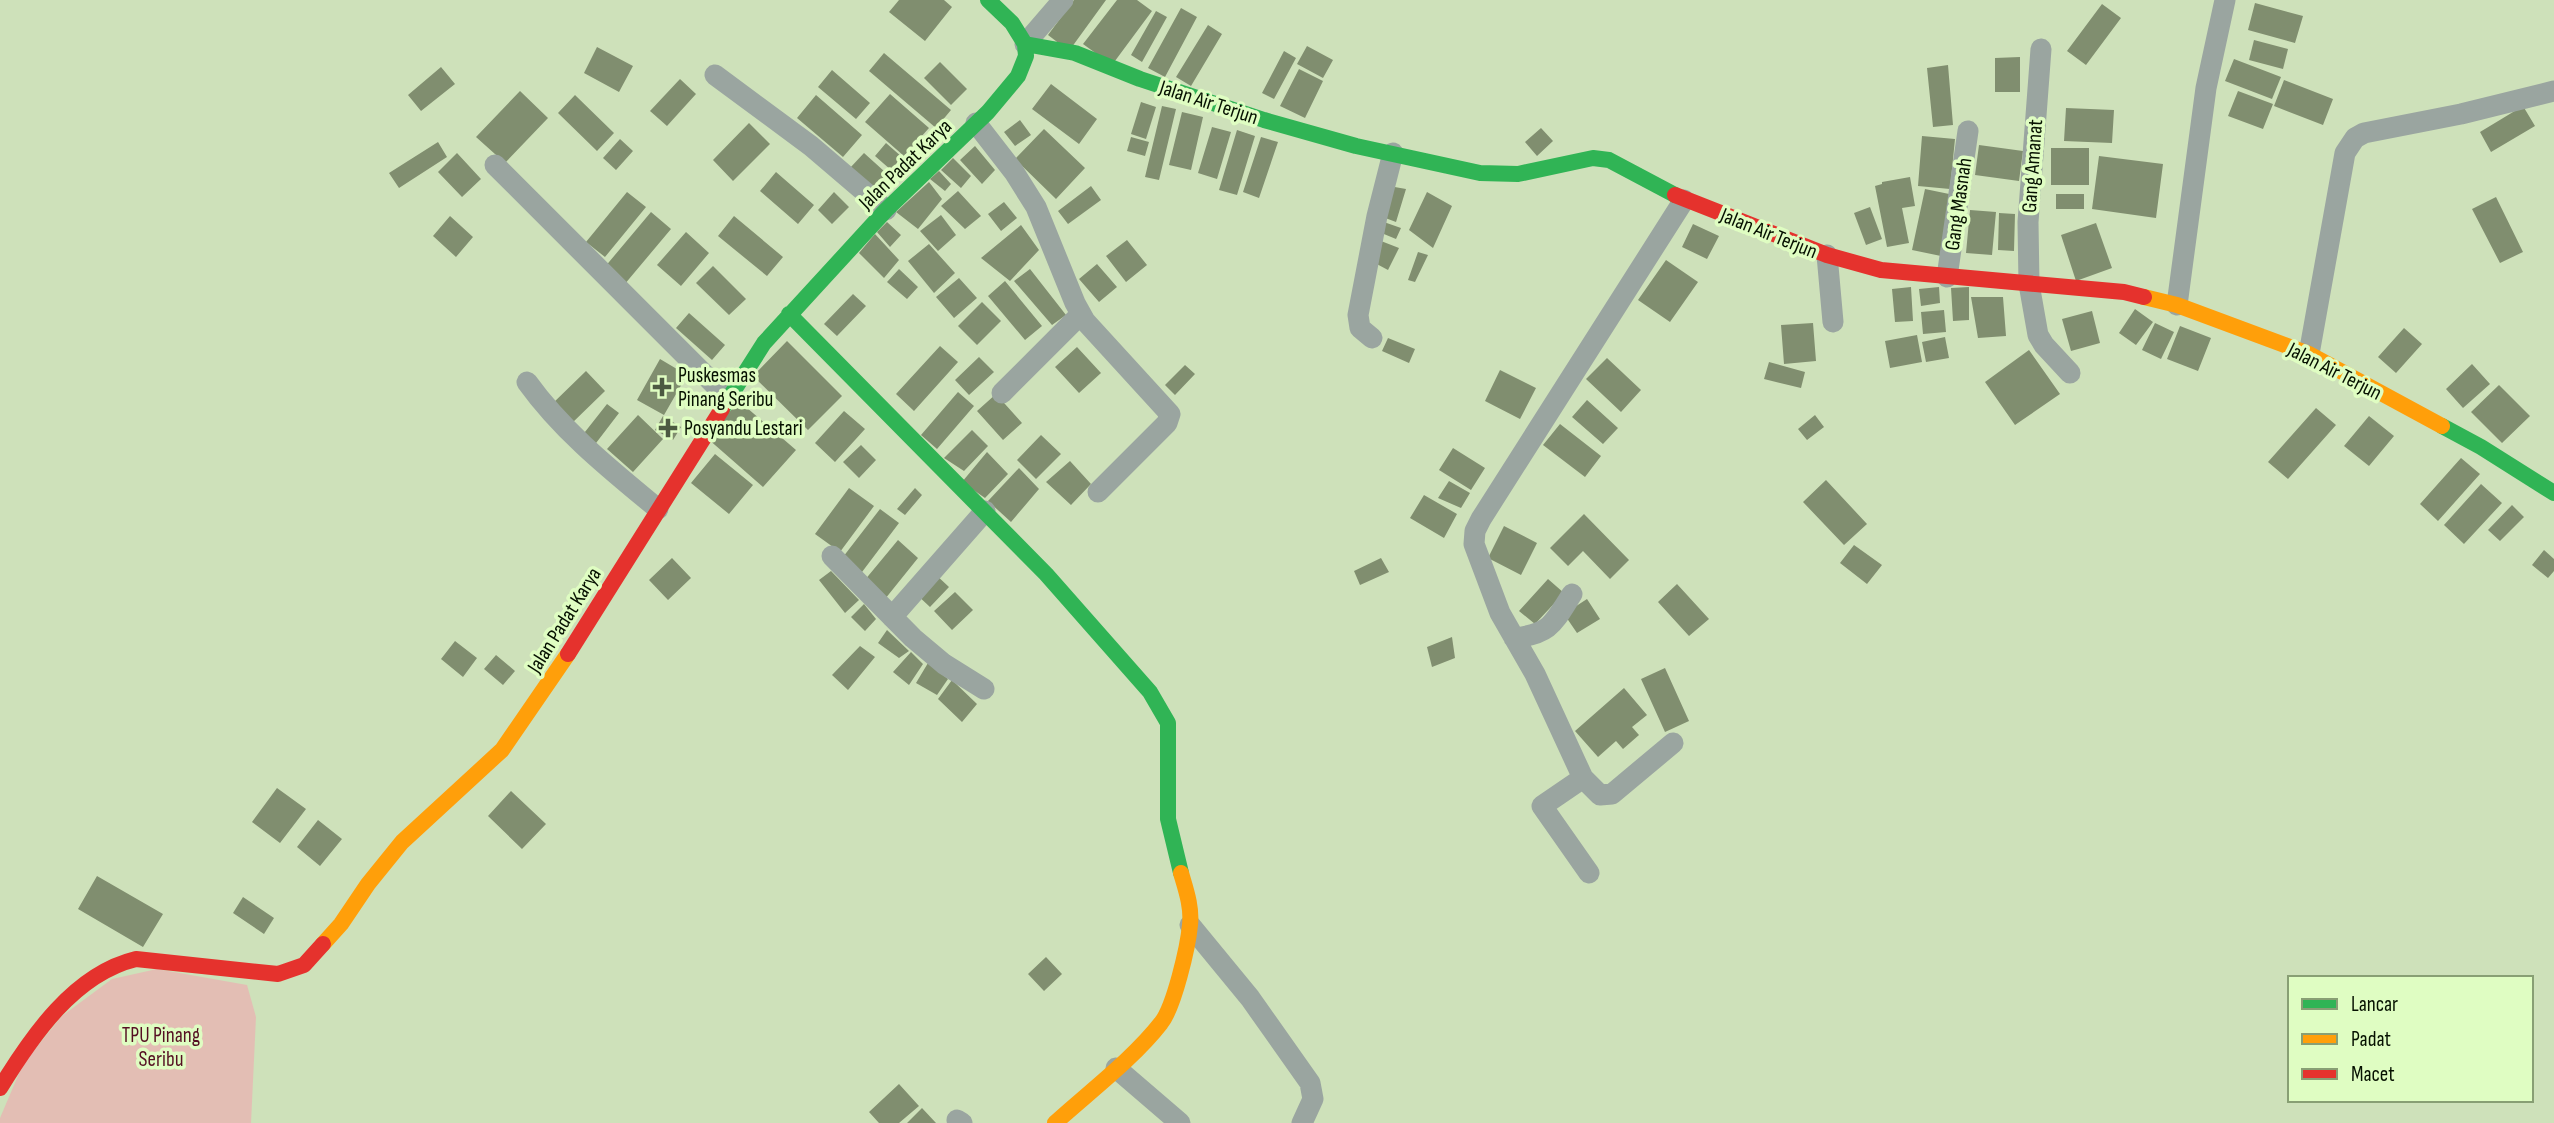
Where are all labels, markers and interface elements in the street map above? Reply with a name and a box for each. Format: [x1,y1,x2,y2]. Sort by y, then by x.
street label: Jalan Air Terjun [1155,75,1261,130]
street label: Jalan Padat Karya [853,114,957,216]
street label: Gang Amanat [2017,118,2048,214]
street label: Gang Masnah [1940,156,1977,252]
street label: Jalan Air Terjun [1716,202,1821,264]
street label: Jalan Air Terjun [2283,337,2386,406]
place label: Puskesmas Pinang Seribu [678,363,773,412]
marker: Puskesmas Pinang Seribu [652,377,672,397]
place label: Posyandu Lestari [684,416,803,441]
marker: Posyandu Lestari [658,418,678,438]
street label: Jalan Padat Karya [522,563,607,678]
legend [2288,976,2533,1102]
text: Lancar [2351,992,2398,1017]
park label: TPU Pinang Seribu [122,1023,200,1072]
text: Padat [2351,1027,2391,1052]
text: Macet [2351,1062,2395,1087]

